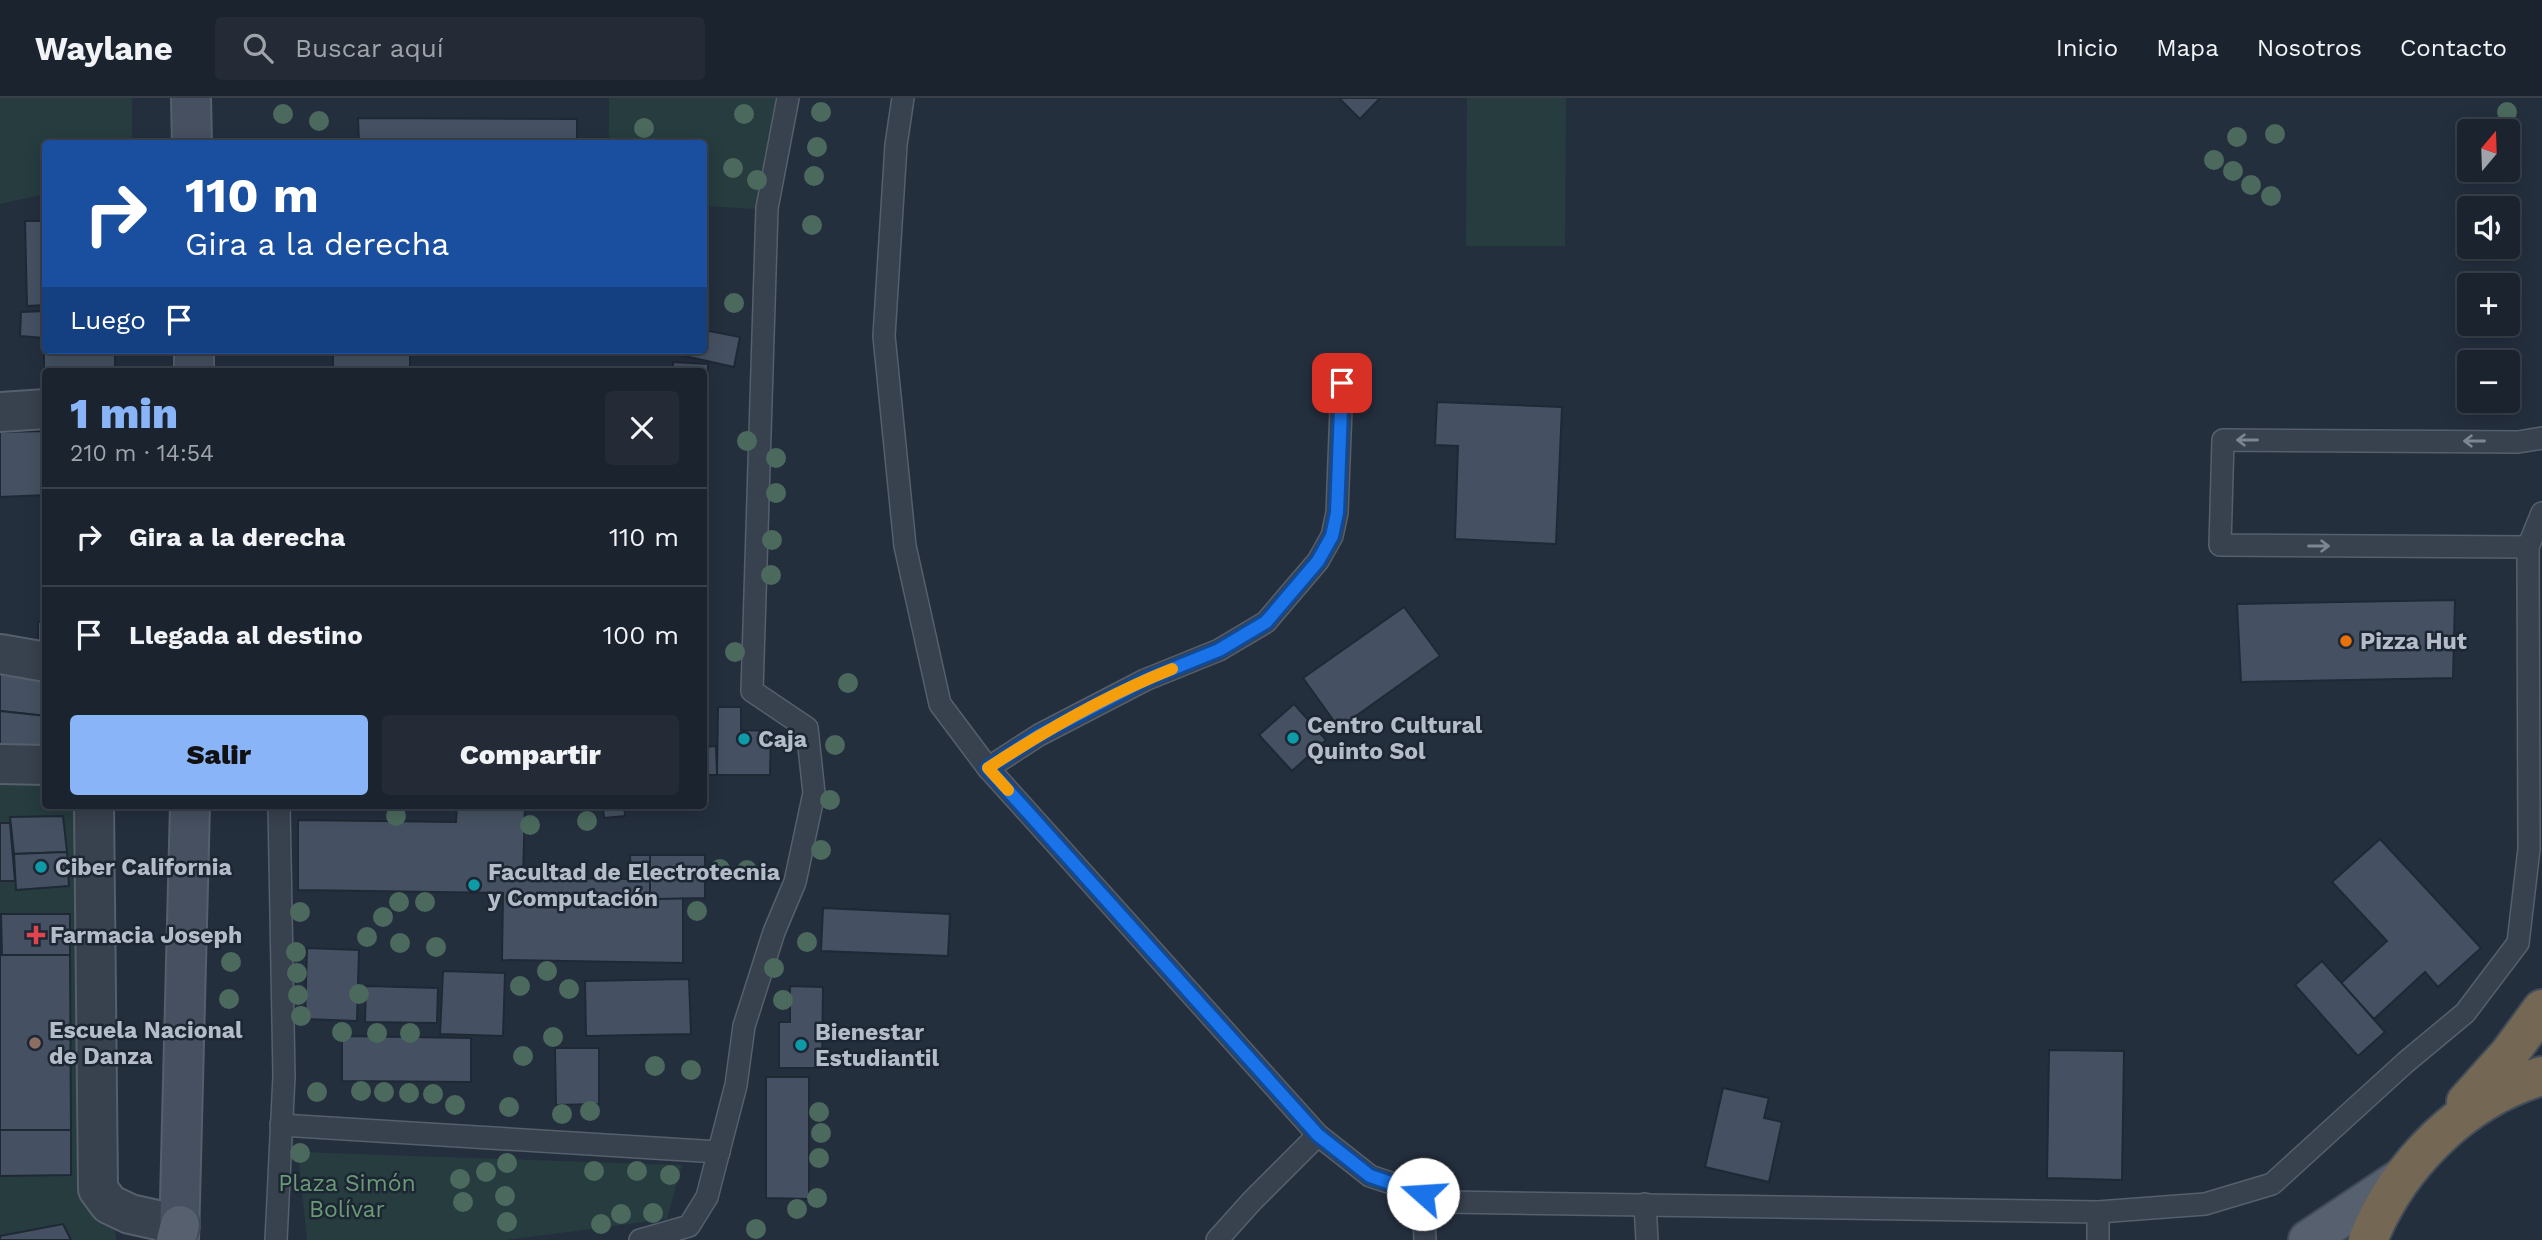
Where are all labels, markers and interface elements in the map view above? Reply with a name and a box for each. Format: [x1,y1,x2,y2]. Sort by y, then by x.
search box [215,17,705,80]
text: Waylane [35,29,173,68]
icon: search [239,29,277,67]
text: Buscar aquí [295,33,444,63]
text: Inicio [2056,34,2118,62]
text: Mapa [2156,34,2219,62]
text: Nosotros [2257,34,2362,62]
text: Contacto [2400,34,2507,62]
north arrow [2457,119,2520,182]
map controls [2457,119,2520,413]
text: 110 m [185,166,319,224]
icon: right [70,168,161,259]
button: sound [2457,196,2520,259]
text: Gira a la derecha [185,225,449,263]
button: + [2457,273,2520,336]
icon: arrive [160,301,198,339]
text: Luego [70,305,146,335]
button: − [2457,350,2520,413]
pin [1312,353,1372,413]
icon: arrive [1323,364,1361,402]
text: 1 min [70,389,178,438]
button: close [605,391,679,465]
one-way arrow [2235,433,2258,447]
one-way arrow [2463,434,2486,448]
text: 210 m · 14:54 [70,440,214,467]
icon: right [70,518,108,556]
text: Gira a la derecha [129,522,345,552]
text: 110 m [609,522,679,552]
one-way arrow [2308,539,2331,553]
icon: arrive [70,616,108,654]
text: Llegada al destino [129,620,363,650]
text: 100 m [603,620,679,650]
place label: Pizza Hut [2360,628,2467,655]
marker: Pizza Hut [2338,633,2354,649]
place label: Centro Cultural Quinto Sol [1307,712,1483,765]
button: Salir [70,715,368,795]
button: Compartir [382,715,679,795]
place label: Caja [758,726,808,753]
marker: Centro Cultural Quinto Sol [1285,730,1301,746]
marker: Caja [736,731,752,747]
place label: Ciber California [55,854,232,881]
marker: Ciber California [33,859,49,875]
place label: Facultad de Electrotecnia y Computación [487,859,781,912]
marker: Facultad de Electrotecnia y Computación [466,877,482,893]
place label: Farmacia Joseph [50,922,242,949]
marker: Farmacia Joseph [28,927,44,943]
place label: Escuela Nacional de Danza [49,1017,243,1070]
place label: Bienestar Estudiantil [815,1019,939,1072]
marker: Escuela Nacional de Danza [27,1035,43,1051]
marker: Bienestar Estudiantil [793,1037,809,1053]
position arrow [1386,1157,1460,1231]
park label: Plaza Simón Bolívar [278,1170,416,1223]

